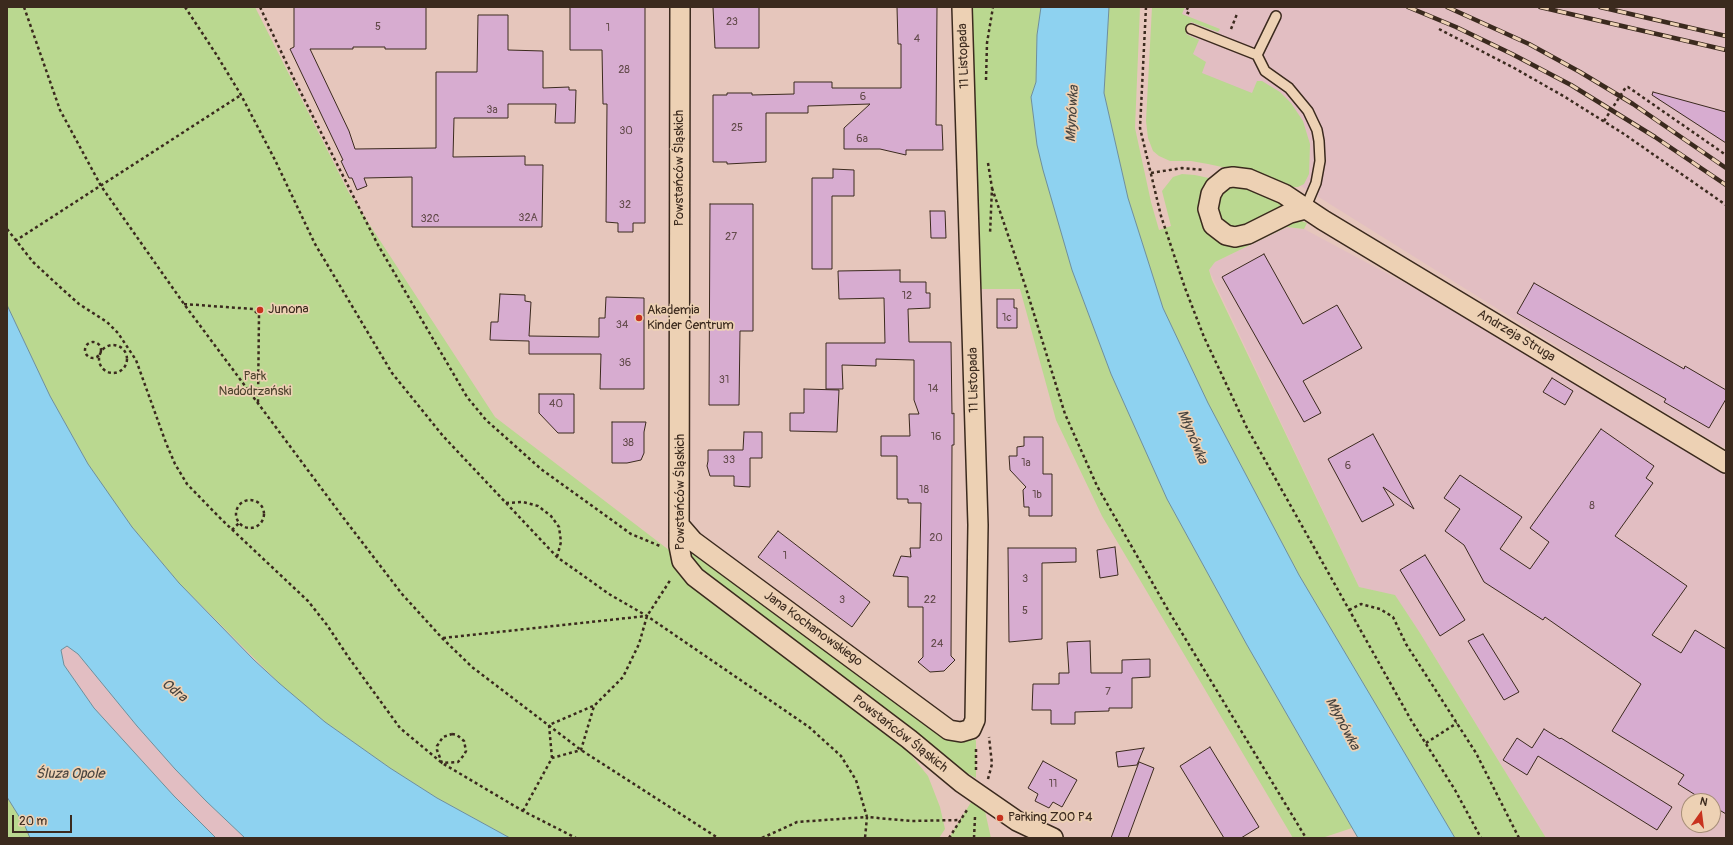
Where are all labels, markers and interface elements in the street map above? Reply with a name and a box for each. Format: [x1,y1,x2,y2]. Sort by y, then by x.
house number: 23 [726,15,738,29]
house number: 5 [375,20,381,34]
house number: 1 [606,21,610,35]
street label: 11 Listopada [955,23,973,89]
house number: 4 [914,32,920,46]
house number: 28 [618,63,630,77]
water label: Młynówka [1063,85,1083,143]
house number: 6 [860,90,866,104]
house number: 3a [486,103,498,117]
street label: Powstańców Śląskich [672,110,688,226]
house number: 25 [731,121,743,135]
house number: 30 [619,124,633,138]
house number: 6a [856,132,868,146]
house number: 32 [619,198,631,212]
house number: 32A [518,211,538,225]
house number: 32C [420,212,440,226]
house number: 27 [725,230,737,244]
house number: 12 [902,289,912,303]
place label: Junona [268,302,309,318]
place label: Akademia Kinder Centrum [647,303,734,334]
marker: Junona [255,305,265,315]
street label: Andrzeja Struga [1474,307,1558,365]
house number: 1c [1002,311,1012,325]
marker: Akademia Kinder Centrum [634,313,644,323]
house number: 34 [616,318,628,332]
street label: 11 Listopada [966,347,982,413]
house number: 36 [619,356,631,370]
park label: Park Nadodrzański [219,369,291,400]
house number: 31 [719,373,729,387]
house number: 14 [928,382,938,396]
house number: 40 [549,397,563,411]
water label: Młynówka [1173,408,1211,466]
house number: 16 [931,430,941,444]
street label: Powstańców Śląskich [673,434,689,550]
house number: 38 [622,436,634,450]
house number: 33 [723,453,735,467]
house number: 1a [1021,456,1031,470]
house number: 6 [1345,459,1351,473]
house number: 18 [919,483,929,497]
house number: 1b [1032,488,1042,502]
house number: 8 [1589,499,1595,513]
house number: 20 [929,531,943,545]
house number: 1 [783,549,787,563]
house number: 3 [1022,572,1028,586]
street label: Jana Kochanowskiego [761,588,865,670]
house number: 3 [839,593,845,607]
house number: 22 [924,593,936,607]
house number: 5 [1022,604,1028,618]
house number: 24 [931,637,943,651]
water label: Odra [158,676,190,706]
house number: 7 [1105,685,1111,699]
street label: Powstańców Śląskich [849,692,951,776]
water label: Młynówka [1321,695,1363,753]
water label: Śluza Opole [36,766,104,782]
house number: 11 [1049,777,1057,791]
north arrow [1681,793,1721,833]
text: N [1699,795,1709,809]
scale bar [14,807,74,833]
place label: Parking ZOO P4 [1008,810,1093,826]
marker: Parking ZOO P4 [995,813,1005,823]
text: 20 m [19,814,47,829]

